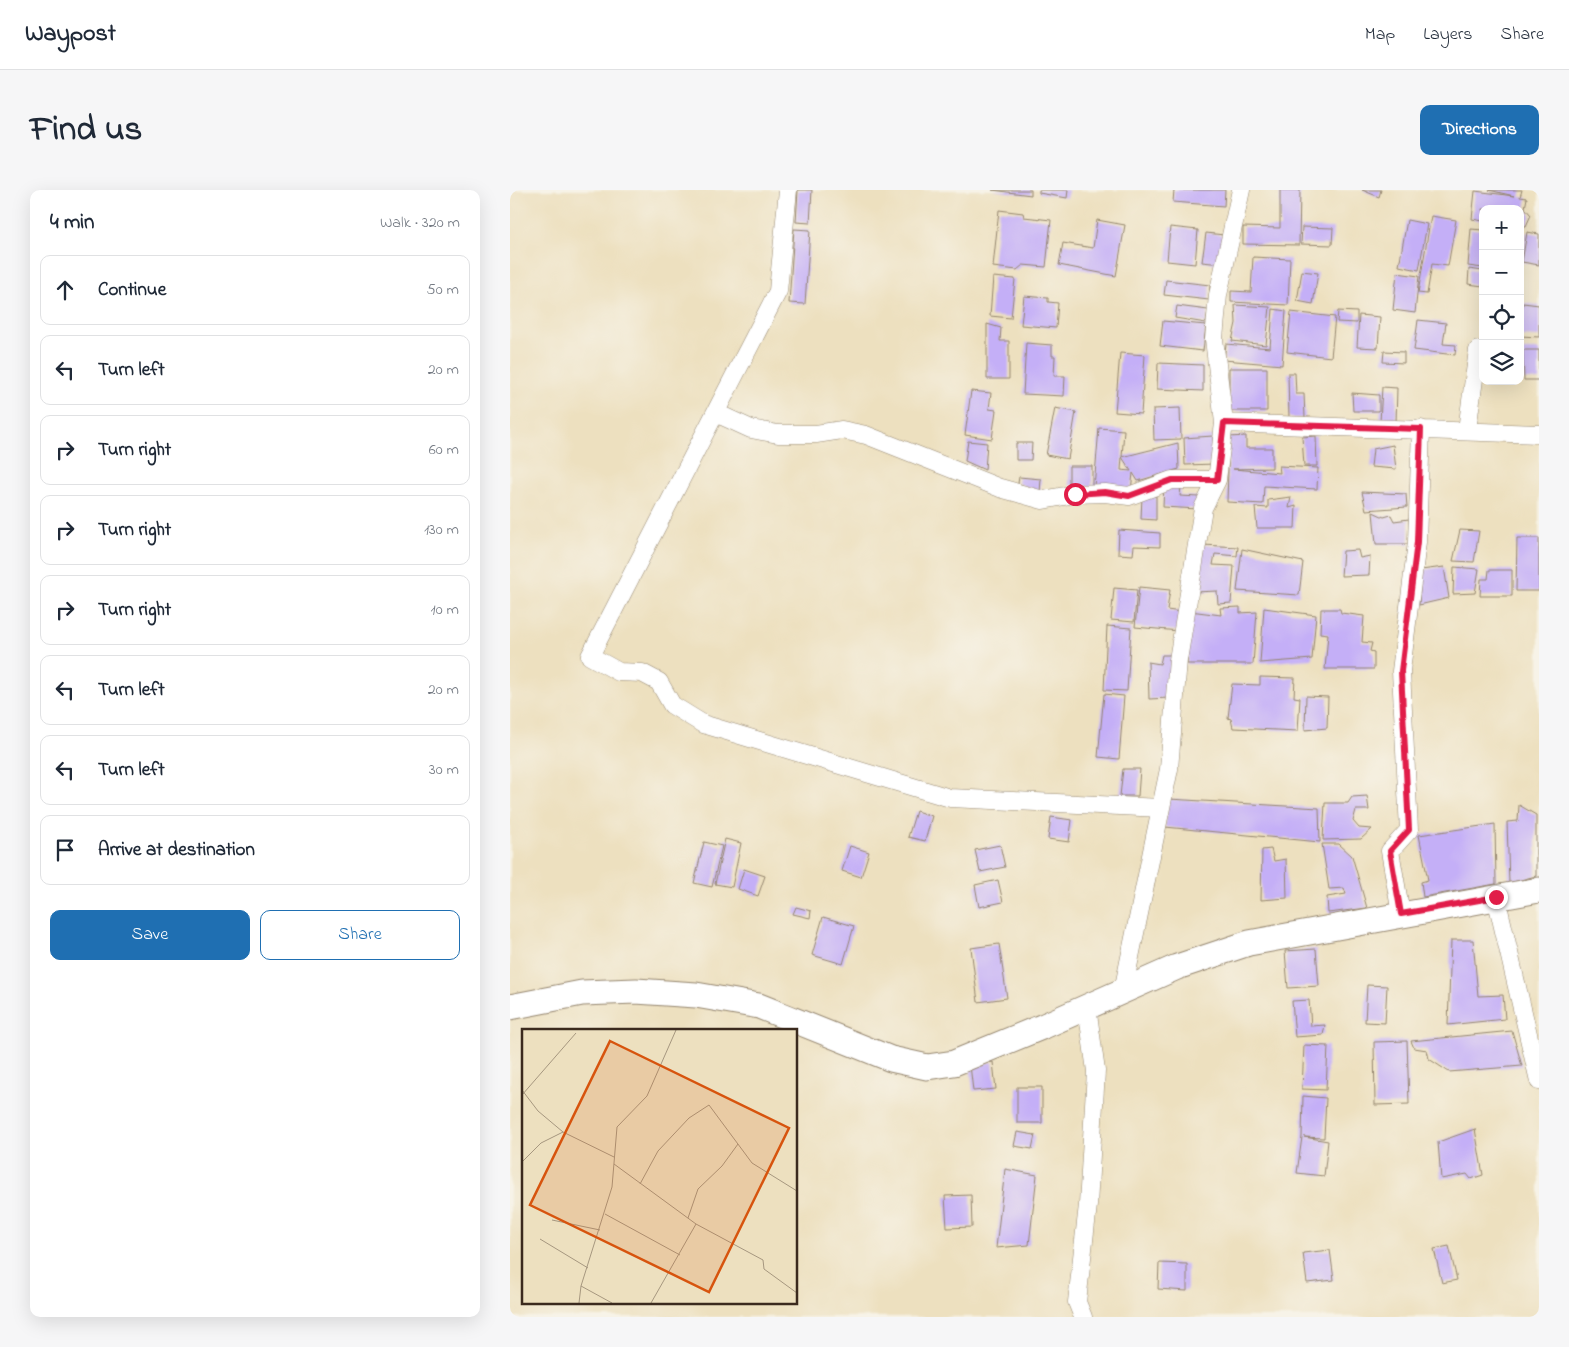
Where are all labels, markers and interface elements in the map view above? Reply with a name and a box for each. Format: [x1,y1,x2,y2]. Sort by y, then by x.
text: Waypost [25,17,116,52]
text: Map [1365,22,1395,48]
text: Layers [1423,22,1473,48]
text: Share [1501,22,1544,48]
text: Find us [30,105,142,156]
button: Directions [1420,105,1539,155]
map controls [1479,205,1524,385]
button: + [1479,205,1524,250]
text: 4 min [50,208,94,238]
text: Walk · 320 m [380,211,460,235]
button: − [1479,250,1524,295]
icon: ahead [51,276,79,304]
text: Continue [98,277,166,304]
text: 50 m [427,278,459,302]
button: locate [1479,295,1524,340]
button: layers [1479,340,1524,385]
icon: left [51,356,79,384]
text: Turn left [98,357,165,384]
text: 20 m [428,358,459,382]
icon: right [51,436,79,464]
text: Turn right [98,437,171,464]
text: 60 m [429,438,459,462]
route start [1064,483,1087,506]
icon: right [51,516,79,544]
text: Turn right [98,517,171,544]
text: 130 m [424,518,459,542]
icon: right [51,596,79,624]
text: Turn right [98,597,171,624]
text: 10 m [431,598,459,622]
icon: left [51,676,79,704]
text: Turn left [98,677,165,704]
text: 20 m [428,678,459,702]
icon: left [51,756,79,784]
text: Turn left [98,757,165,784]
text: 30 m [429,758,459,782]
icon: arrive [51,836,79,864]
text: Arrive at destination [98,837,255,864]
route end [1485,886,1508,909]
button: Save [50,910,250,960]
button: Share [260,910,460,960]
inset map [522,1029,798,1304]

